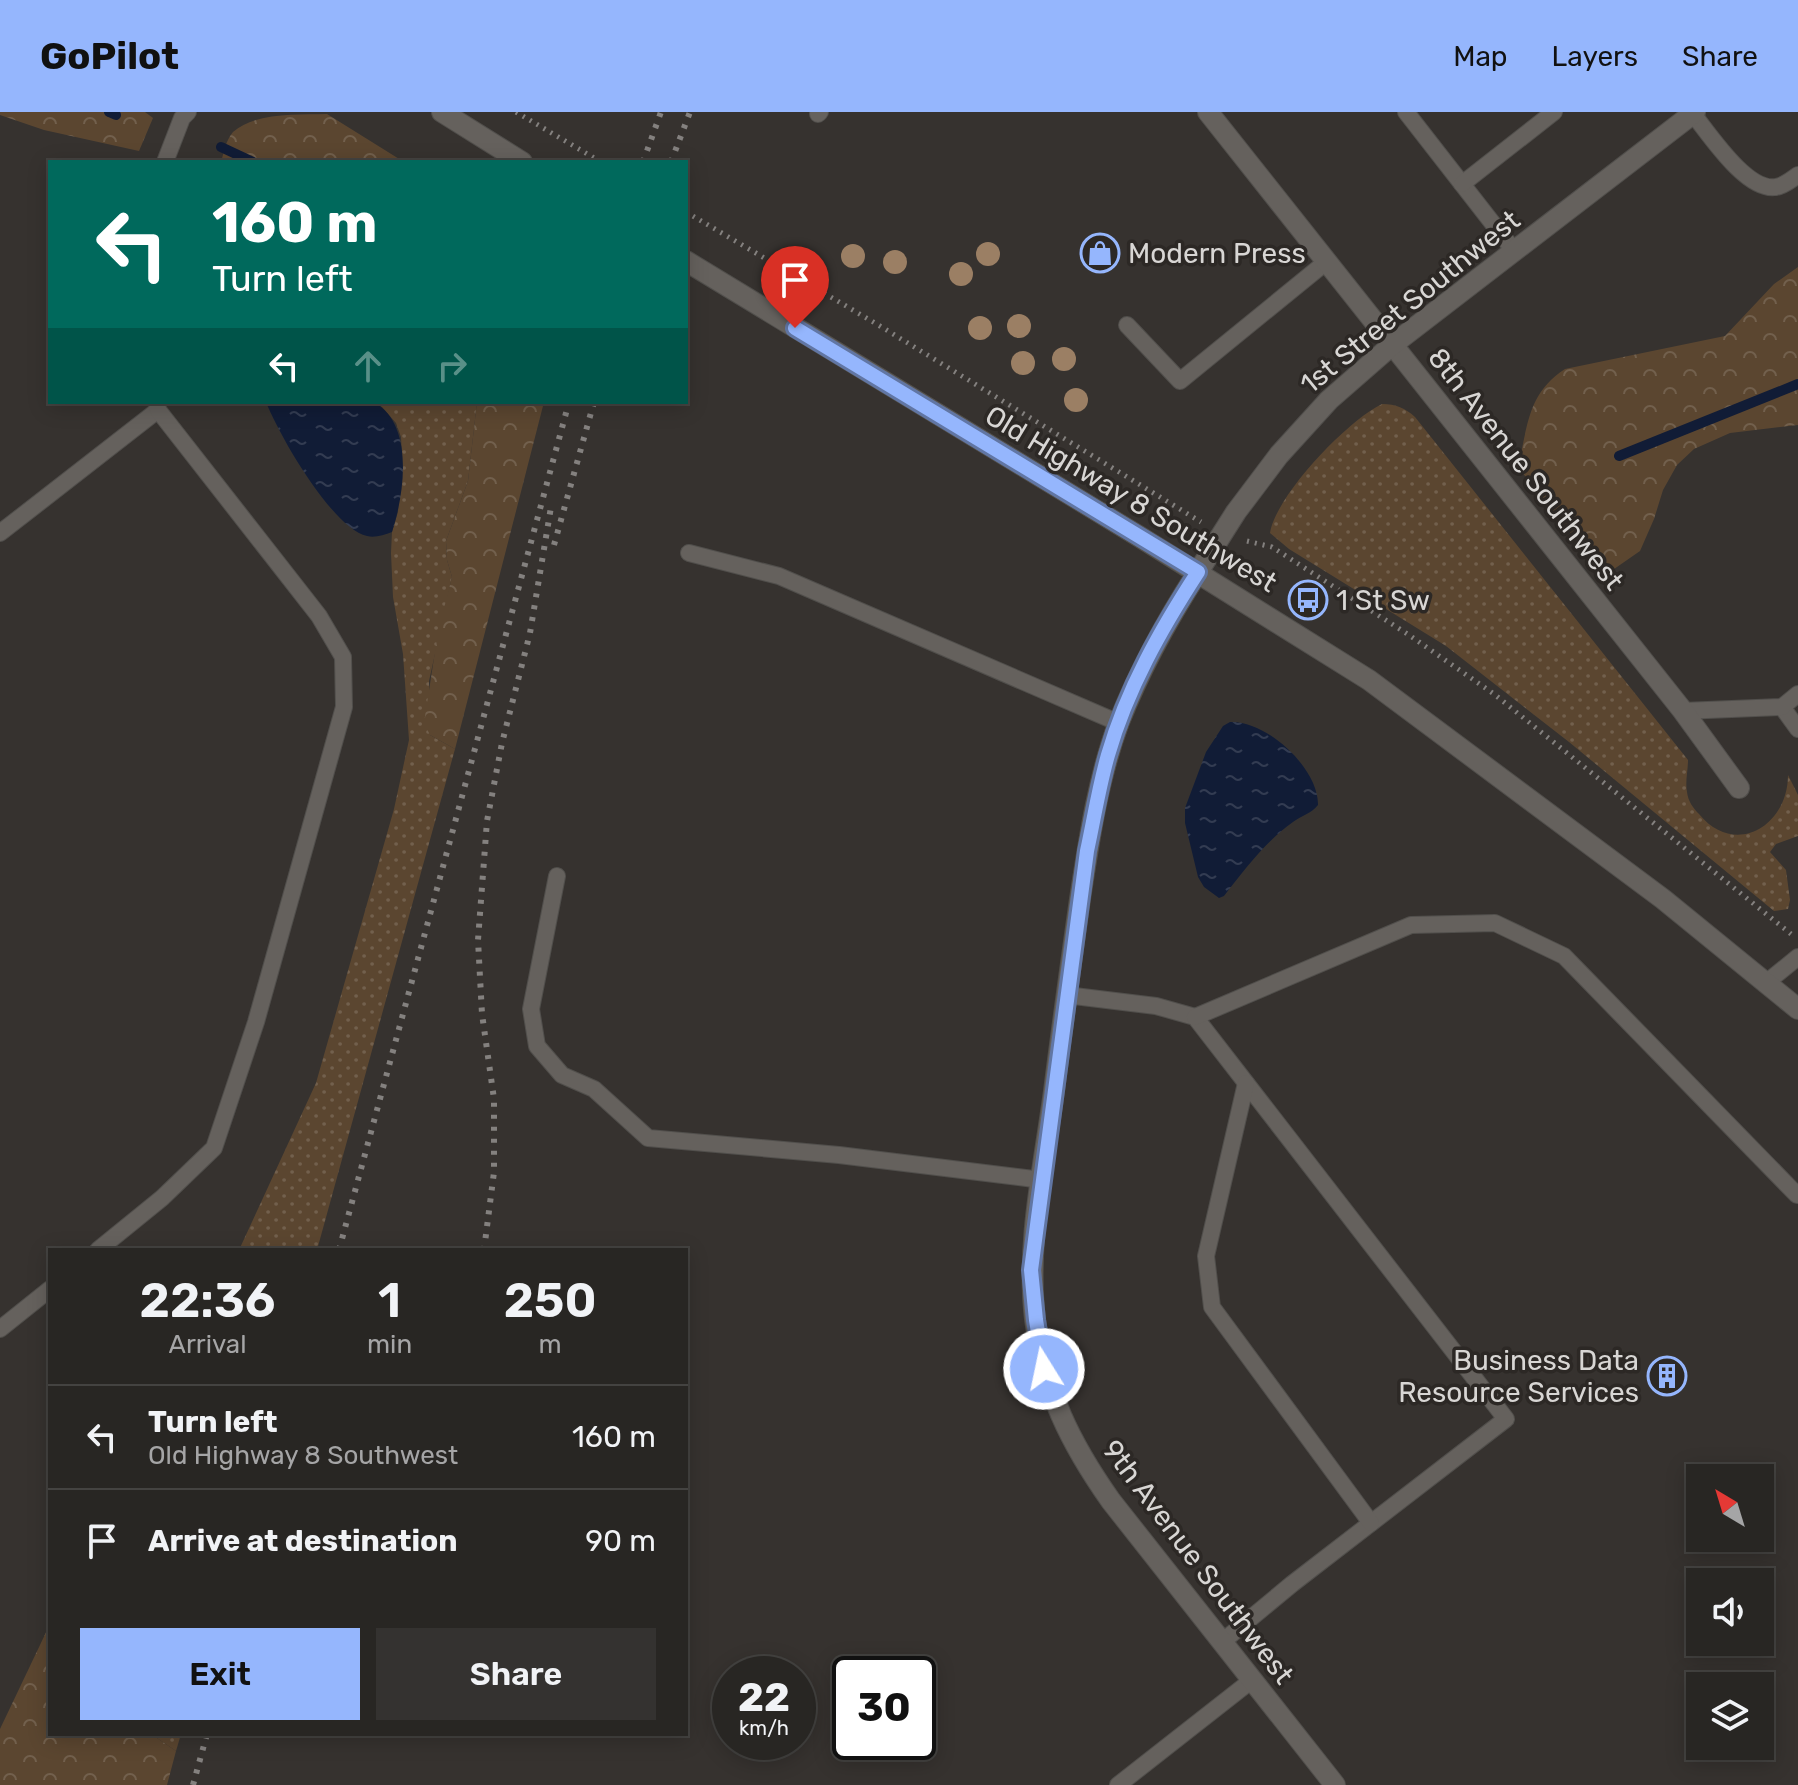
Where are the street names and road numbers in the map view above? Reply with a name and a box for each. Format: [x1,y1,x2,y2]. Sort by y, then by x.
street label: 1st Street Southwest [1294,203,1526,401]
street label: 8th Avenue Southwest [1421,341,1631,597]
street label: Old Highway 8 Southwest [979,399,1283,599]
street label: 9th Avenue Southwest [1096,1434,1301,1690]

